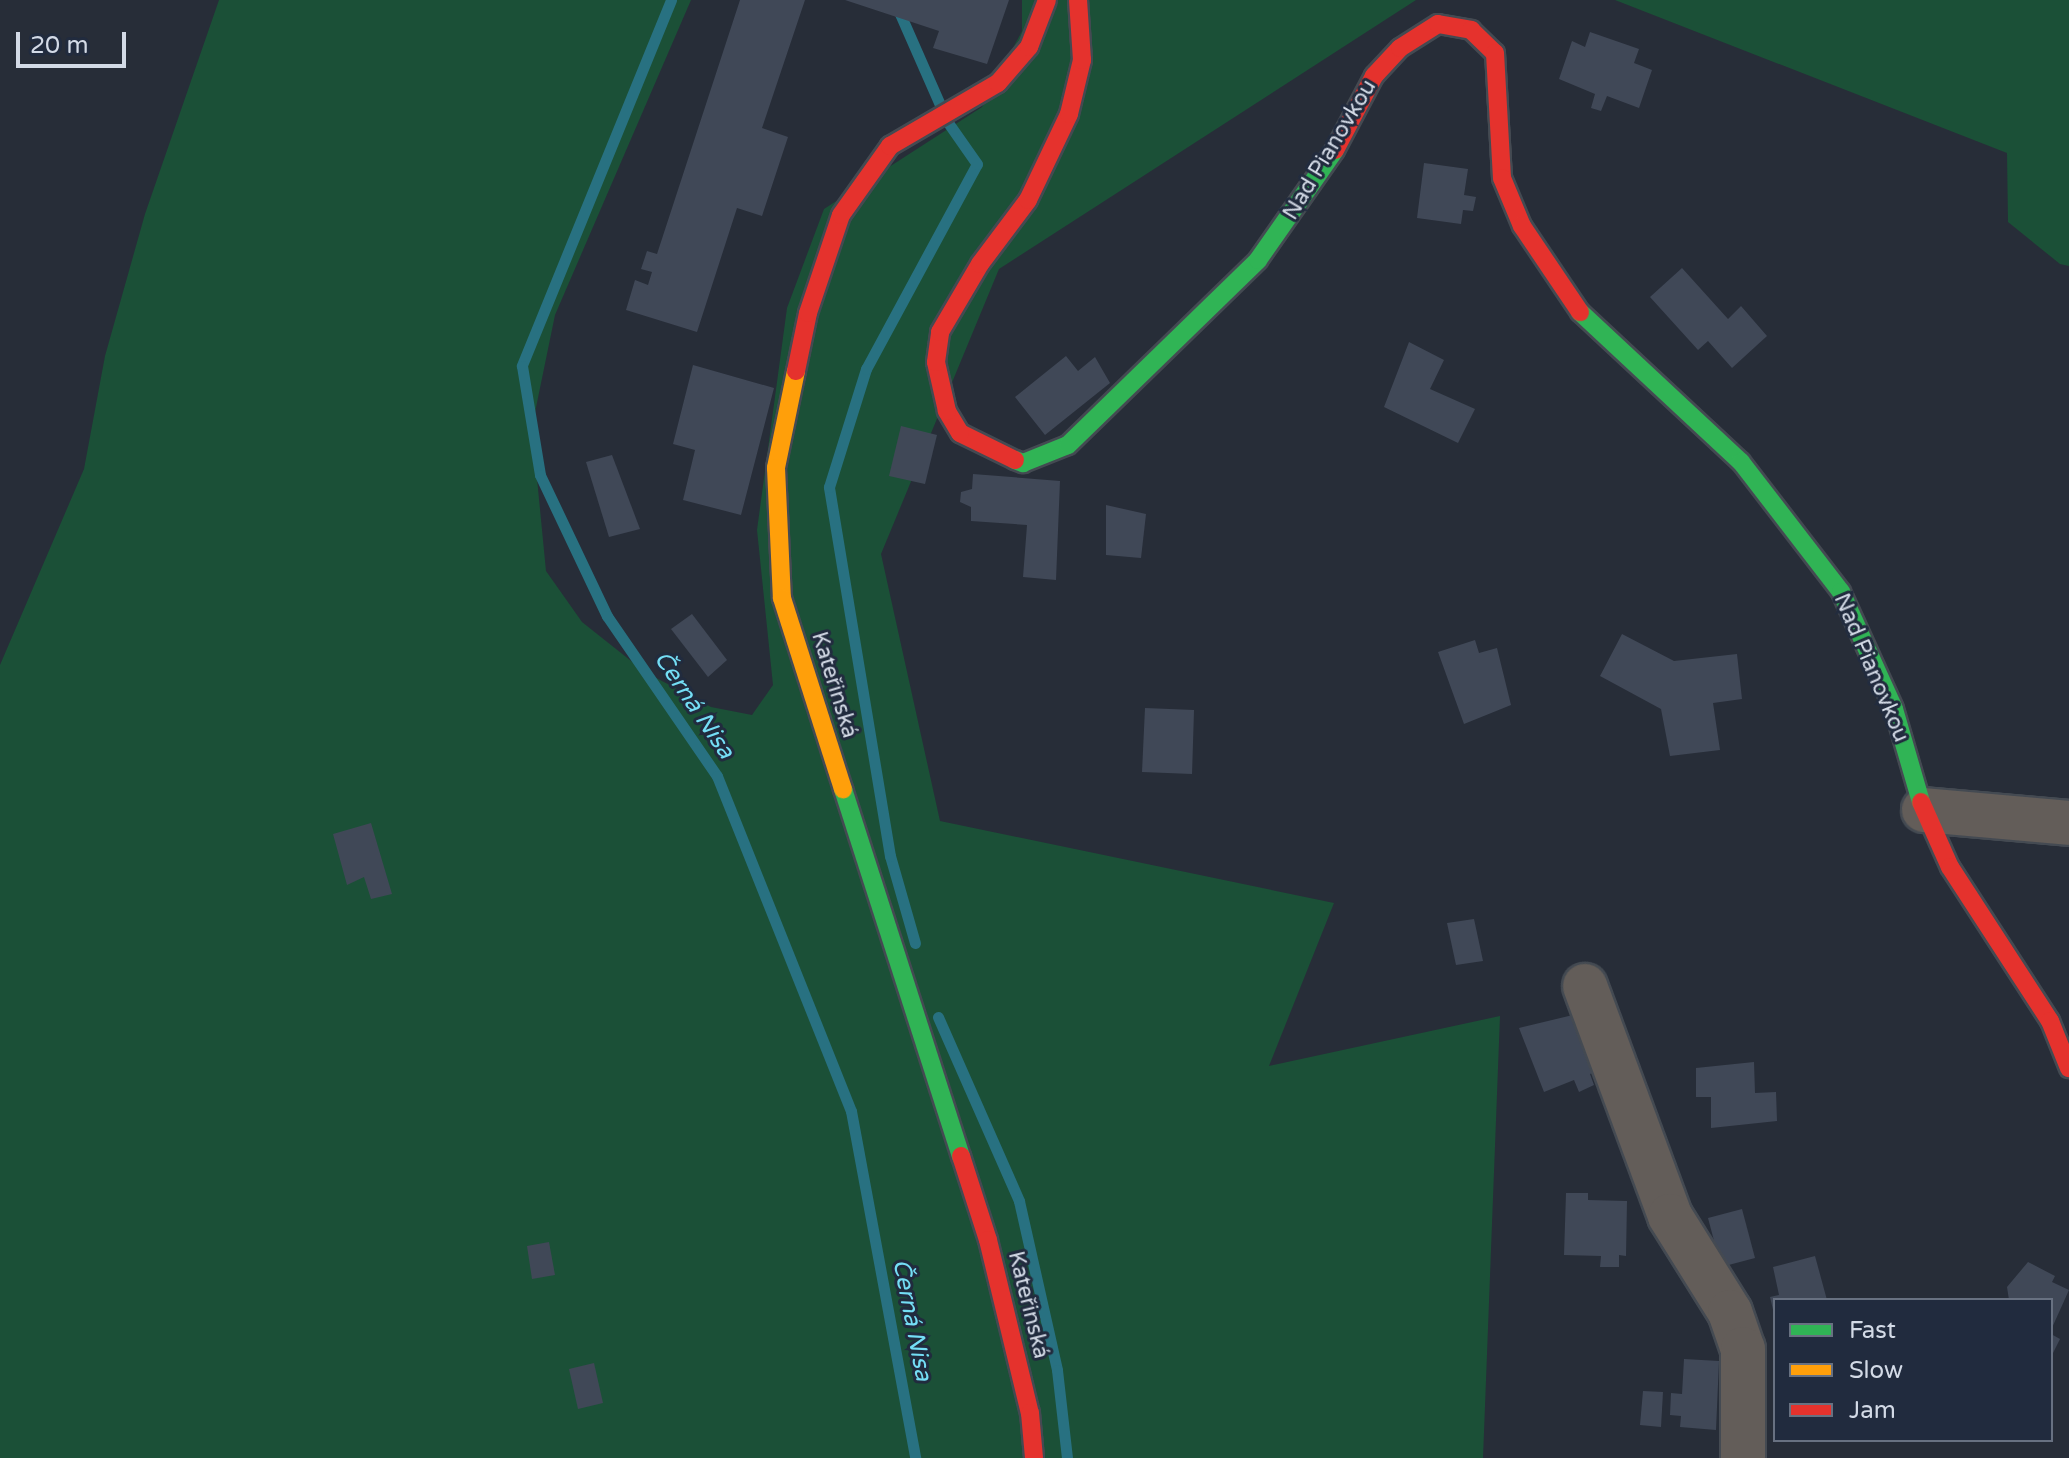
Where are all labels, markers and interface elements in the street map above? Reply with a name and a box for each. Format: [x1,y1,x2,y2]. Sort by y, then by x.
scale bar [20,16,130,66]
text: 20 m [30,31,88,60]
street label: Nad Pianovkou [1278,75,1382,225]
street label: Nad Pianovkou [1828,590,1914,746]
street label: Kateřinská [805,629,863,741]
water label: Černá Nisa [648,646,740,764]
street label: Kateřinská [1002,1249,1054,1361]
water label: Černá Nisa [886,1257,938,1383]
legend [1773,1298,2053,1442]
text: Fast [1849,1316,1896,1345]
text: Slow [1849,1356,1903,1385]
text: Jam [1849,1396,1896,1425]

